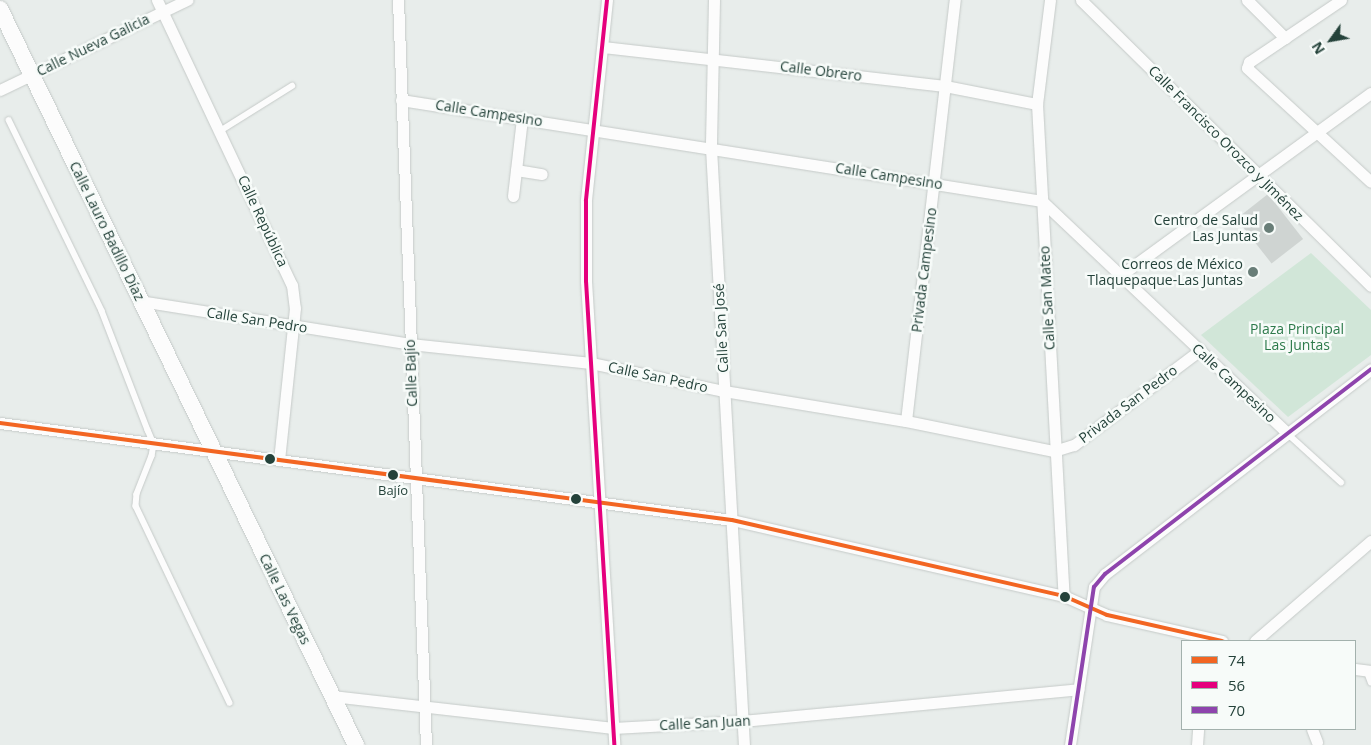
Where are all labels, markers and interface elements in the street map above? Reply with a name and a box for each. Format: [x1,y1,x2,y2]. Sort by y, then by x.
street label: Calle Nueva Galicia [34,10,152,80]
north arrow [1306,15,1356,65]
text: N [1307,38,1329,58]
street label: Calle Obrero [779,58,863,84]
street label: Calle Francisco Orozco y Jiménez [1145,62,1307,224]
street label: Calle Campesino [434,96,544,130]
street label: Calle Lauro Badillo Díaz [66,159,148,303]
street label: Calle Campesino [834,159,944,193]
street label: Calle República [234,173,292,269]
street label: Privada Campesino [908,207,940,333]
place label: Centro de Salud Las Juntas [1154,212,1258,244]
marker: Centro de Salud Las Juntas [1262,221,1276,235]
street label: Calle San Mateo [1036,245,1058,351]
place label: Correos de México Tlaquepaque-Las Juntas [1087,256,1243,288]
marker: Correos de México Tlaquepaque-Las Juntas [1247,266,1259,278]
street label: Calle San José [710,283,732,373]
street label: Calle San Pedro [205,304,309,336]
park label: Plaza Principal Las Juntas [1250,321,1344,354]
street label: Calle Bajío [401,339,421,407]
street label: Calle Campesino [1189,340,1279,426]
street label: Calle San Pedro [606,358,710,396]
street label: Privada San Pedro [1075,361,1181,447]
unlabelled marker [265,454,275,464]
marker: Bajío [388,470,398,480]
place label: Bajío [378,482,408,498]
unlabelled marker [571,494,581,504]
street label: Calle Las Vegas [256,551,314,647]
unlabelled marker [1060,592,1070,602]
legend [1181,640,1356,730]
text: 74 [1228,650,1245,670]
text: 56 [1228,675,1245,695]
text: 70 [1228,700,1245,720]
street label: Calle San Juan [659,712,751,734]

